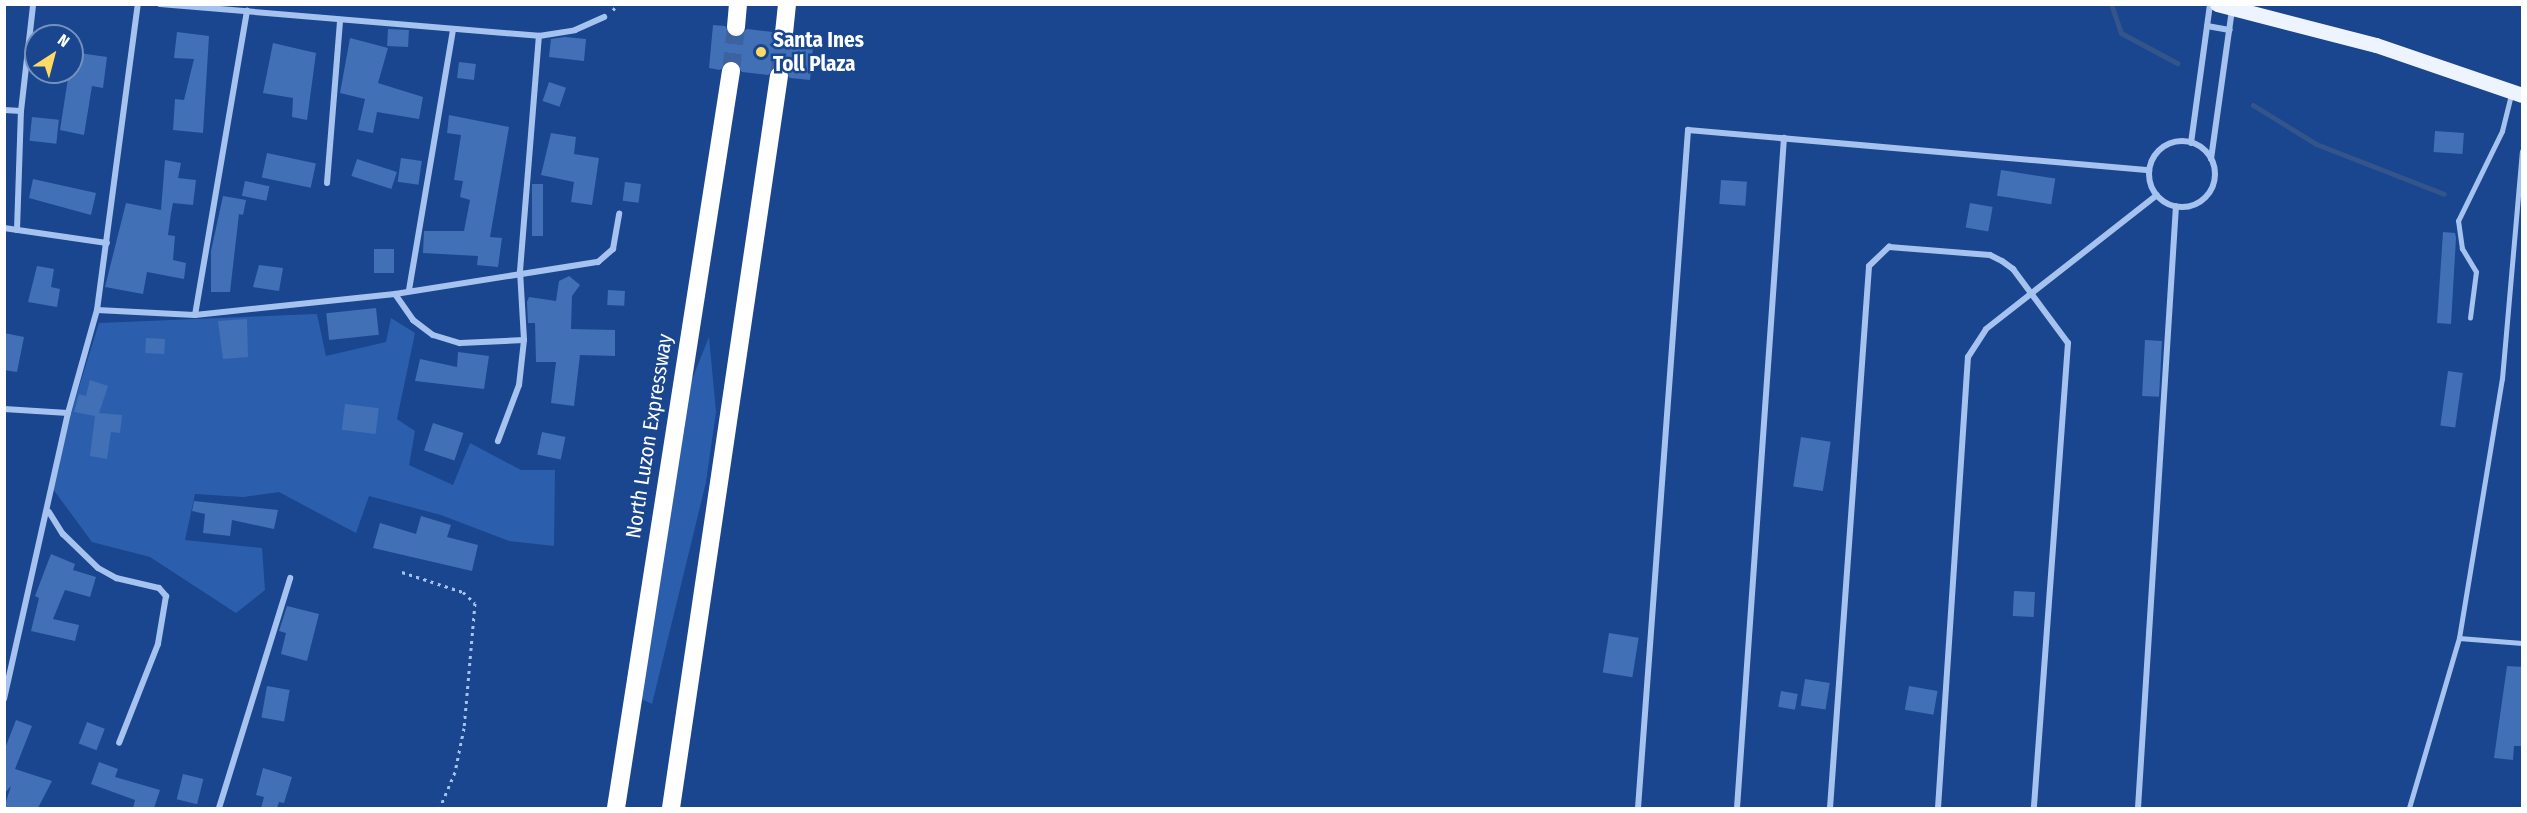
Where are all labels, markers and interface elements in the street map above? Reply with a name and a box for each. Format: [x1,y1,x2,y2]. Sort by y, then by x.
north arrow [24,24,84,84]
place label: Santa Ines Toll Plaza [773,27,864,77]
text: N [54,30,73,51]
marker: Santa Ines Toll Plaza [754,45,768,59]
street label: North Luzon Expressway [620,332,678,540]

